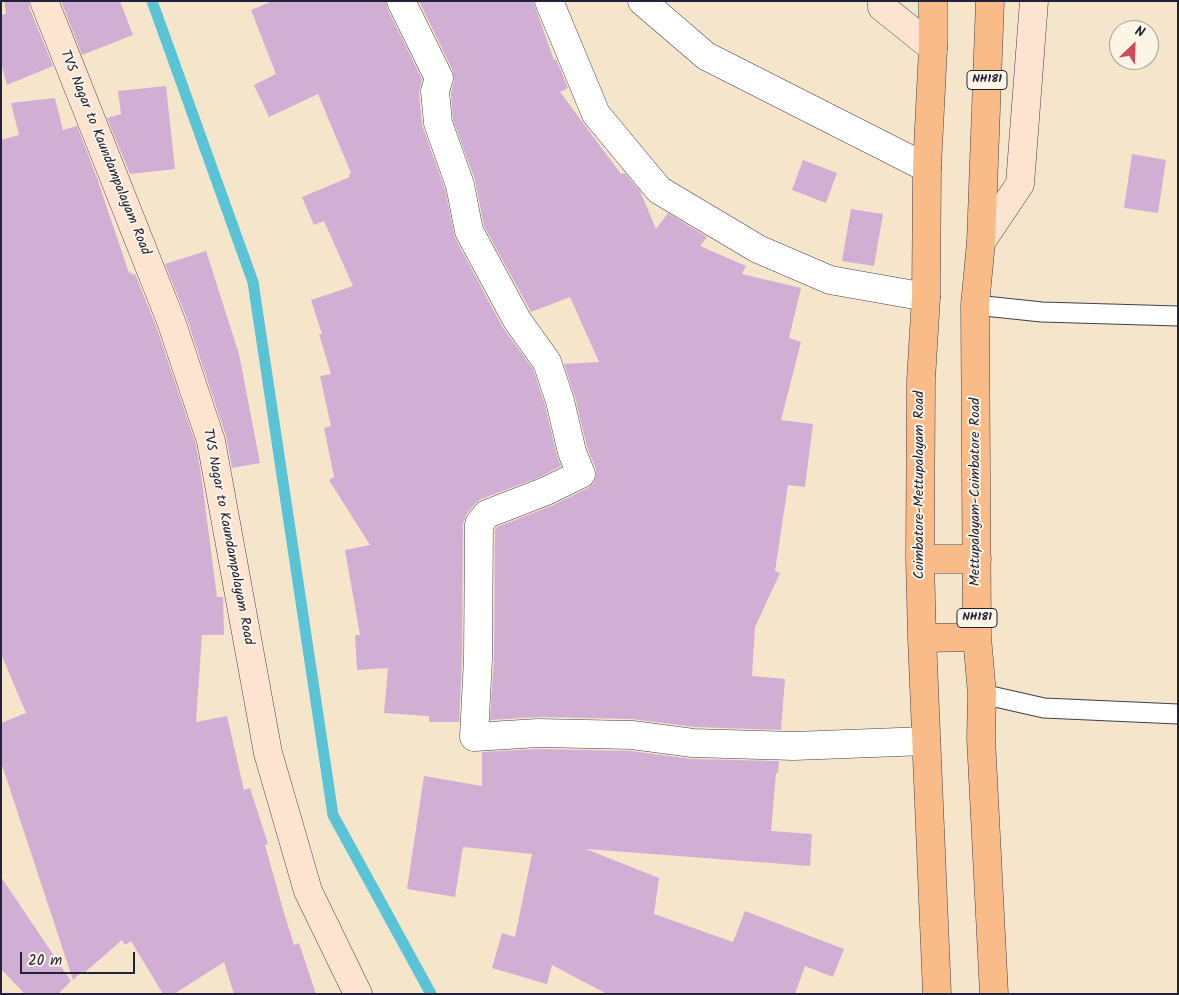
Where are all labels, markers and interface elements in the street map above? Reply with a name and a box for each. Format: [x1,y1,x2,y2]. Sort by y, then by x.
north arrow [1109,20,1159,70]
text: N [1131,20,1148,44]
street label: TVS Nagar to Kaundampalayam Road [55,48,153,258]
road number: NH181 [967,70,1007,90]
street label: Coimbatore-Mettupalayam Road [913,391,929,579]
street label: Mettupalayam-Coimbatore Road [969,398,985,586]
street label: TVS Nagar to Kaundampalayam Road [198,428,256,646]
road number: NH181 [957,608,997,628]
scale bar [22,942,138,974]
text: 20 m [28,949,62,973]

